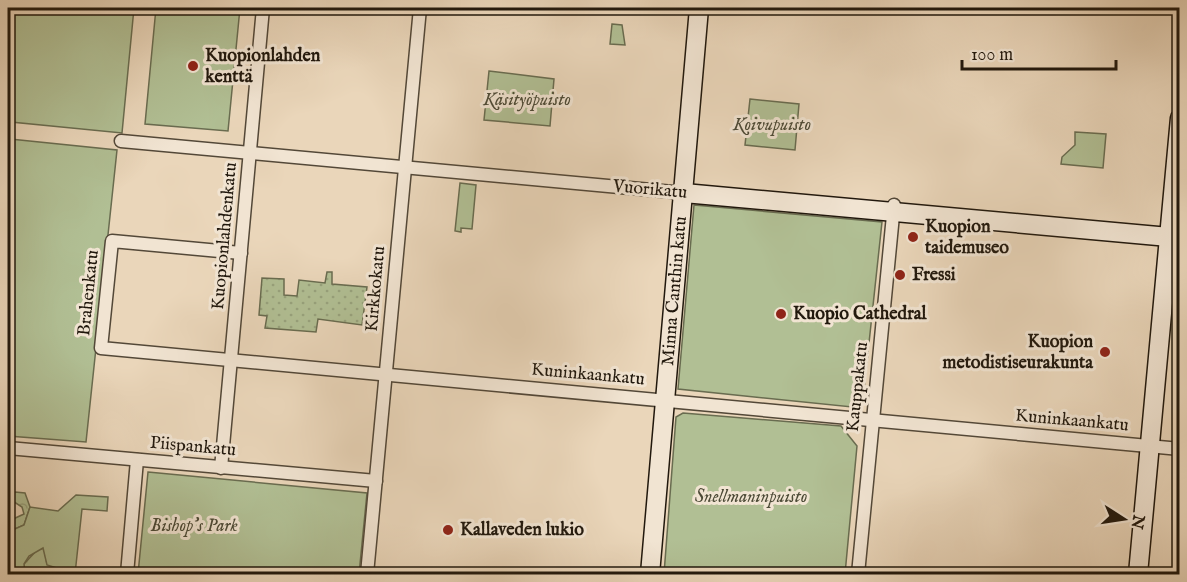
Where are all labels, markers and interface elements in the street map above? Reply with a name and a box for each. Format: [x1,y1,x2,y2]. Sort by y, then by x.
scale bar [962,33,1116,71]
text: 100 m [971,44,1013,67]
place label: Kuopionlahden kenttä [204,45,321,89]
marker: Kuopionlahden kenttä [186,59,200,73]
park label: Käsityöpuisto [482,89,571,112]
park label: Koivupuisto [732,114,811,137]
street label: Kuopionlahdenkatu [207,161,243,311]
street label: Vuorikatu [611,175,688,205]
street label: Minna Canthin katu [657,215,692,367]
place label: Kuopion taidemuseo [924,216,1009,260]
marker: Kuopion taidemuseo [906,230,920,244]
street label: Kirkkokatu [361,245,391,333]
street label: Brahenkatu [73,249,105,337]
place label: Fressi [912,264,956,287]
marker: Fressi [893,268,907,282]
place label: Kuopio Cathedral [793,303,928,326]
marker: Kuopio Cathedral [774,307,788,321]
place label: Kuopion metodistiseurakunta [943,331,1094,375]
street label: Kauppakatu [842,341,874,433]
marker: Kuopion metodistiseurakunta [1098,345,1112,359]
street label: Kuninkaankatu [530,359,646,391]
street label: Kuninkaankatu [1014,405,1130,437]
street label: Piispankatu [149,432,237,462]
park label: Snellmaninpuisto [695,486,807,509]
north arrow [1094,489,1154,549]
text: N [1125,512,1148,531]
park label: Bishop's Park [150,515,238,538]
place label: Kallaveden lukio [460,519,584,542]
marker: Kallaveden lukio [441,523,455,537]

